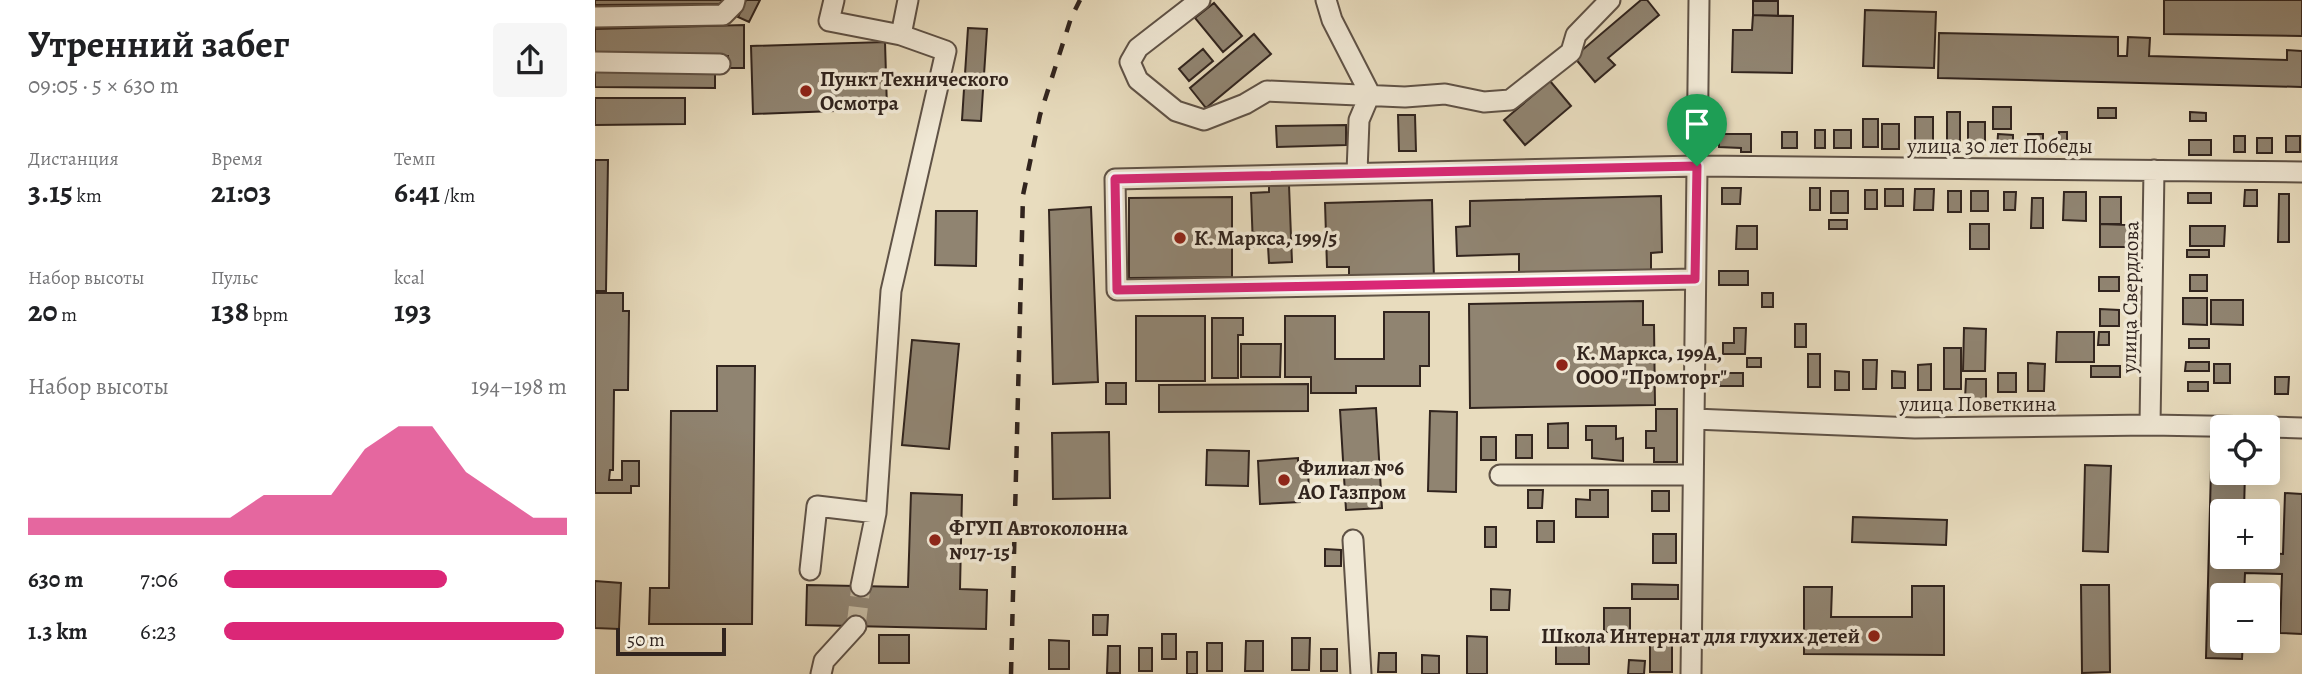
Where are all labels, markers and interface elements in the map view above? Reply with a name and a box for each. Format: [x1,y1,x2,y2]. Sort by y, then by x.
text: Утренний забег [28,18,289,70]
button: share [493,23,567,97]
place label: Пункт Технического Осмотра [820,65,1009,117]
text: 09:05 · 5 × 630 m [28,70,179,101]
marker: Пункт Технического Осмотра [798,83,814,99]
pin [1667,94,1727,166]
icon: arrive [1678,105,1716,143]
street label: улица 30 лет Победы [1906,132,2093,160]
text: Дистанция [28,146,119,172]
text: Время [211,146,263,172]
text: Темп [394,146,435,172]
text: 3.15 [28,172,73,212]
text: 21:03 [211,172,271,212]
text: 6:41 [394,172,440,212]
text: km [73,183,102,209]
text: /km [440,183,475,209]
street label: улица Свердлова [2115,220,2145,374]
place label: К. Маркса, 199/5 [1194,224,1337,252]
marker: К. Маркса, 199/5 [1172,230,1188,246]
text: Набор высоты [28,265,144,291]
text: Пульс [211,265,259,291]
text: kcal [394,265,424,291]
text: 20 [28,291,58,331]
text: 138 [211,291,249,331]
text: 193 [394,291,432,331]
text: m [58,302,77,328]
text: bpm [249,302,288,328]
place label: К. Маркса, 199А, ООО "Промторг" [1576,339,1727,391]
marker: К. Маркса, 199А, ООО "Промторг" [1554,357,1570,373]
text: Набор высоты [28,371,169,402]
text: 194–198 m [471,371,567,402]
street label: улица Поветкина [1899,390,2057,418]
map controls [2210,415,2280,653]
button: locate [2210,415,2280,485]
place label: Филиал №6 АО Газпром [1297,454,1406,506]
marker: Филиал №6 АО Газпром [1276,472,1292,488]
button: + [2210,499,2280,569]
place label: ФГУП Автоколонна №17-15 [949,514,1128,566]
marker: ФГУП Автоколонна №17-15 [927,532,943,548]
text: 630 m [28,564,83,595]
text: 7:06 [140,564,178,595]
button: − [2210,583,2280,653]
text: 1.3 km [28,616,88,647]
text: 6:23 [140,616,177,647]
place label: Школа Интернат для глухих детей [1541,622,1860,650]
scale bar [616,625,726,657]
text: 50 m [627,627,665,653]
marker: Школа Интернат для глухих детей [1866,628,1882,644]

